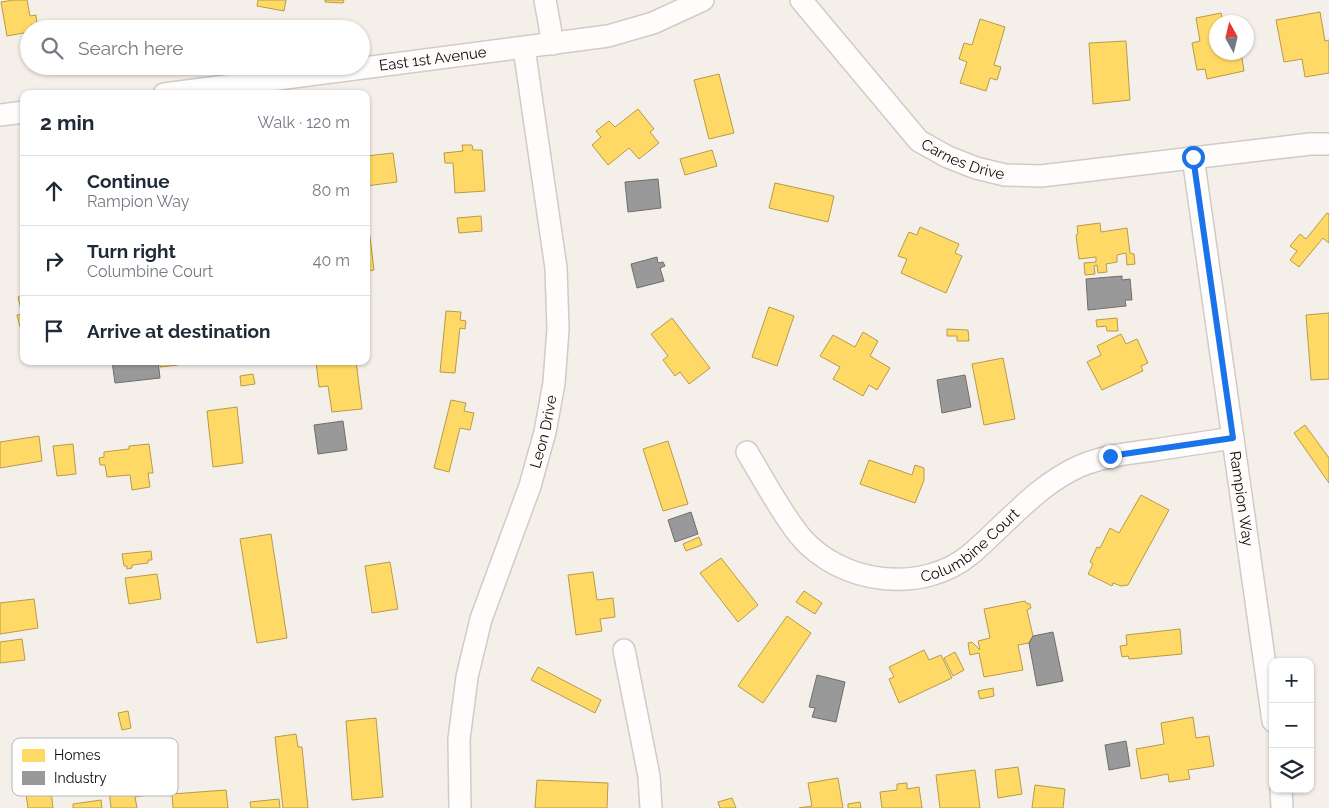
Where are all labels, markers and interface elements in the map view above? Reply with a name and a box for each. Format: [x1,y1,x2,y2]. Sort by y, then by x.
north arrow [1209,15,1254,60]
search box [20,20,370,75]
icon: search [38,34,66,62]
text: Search here [78,37,184,59]
street label: East 1st Avenue [378,43,488,75]
text: 2 min [40,110,94,135]
text: Walk · 120 m [258,113,350,132]
street label: Carnes Drive [918,135,1007,184]
route start [1182,146,1205,169]
text: Continue [87,170,170,192]
icon: ahead [40,177,68,205]
text: 80 m [312,181,350,200]
text: Rampion Way [87,192,190,211]
text: Turn right [87,240,176,262]
icon: right [40,247,68,275]
text: 40 m [313,251,350,270]
text: Columbine Court [87,262,213,281]
icon: arrive [40,317,68,345]
text: Arrive at destination [87,320,271,342]
street label: Leon Drive [526,393,561,470]
route end [1099,445,1122,468]
street label: Rampion Way [1226,450,1257,547]
street label: Columbine Court [919,505,1023,586]
map controls [1269,658,1314,793]
button: + [1269,658,1314,703]
button: − [1269,703,1314,748]
legend [12,738,178,796]
text: Homes [54,747,101,763]
button: layers [1269,748,1314,793]
text: Industry [54,770,107,786]

